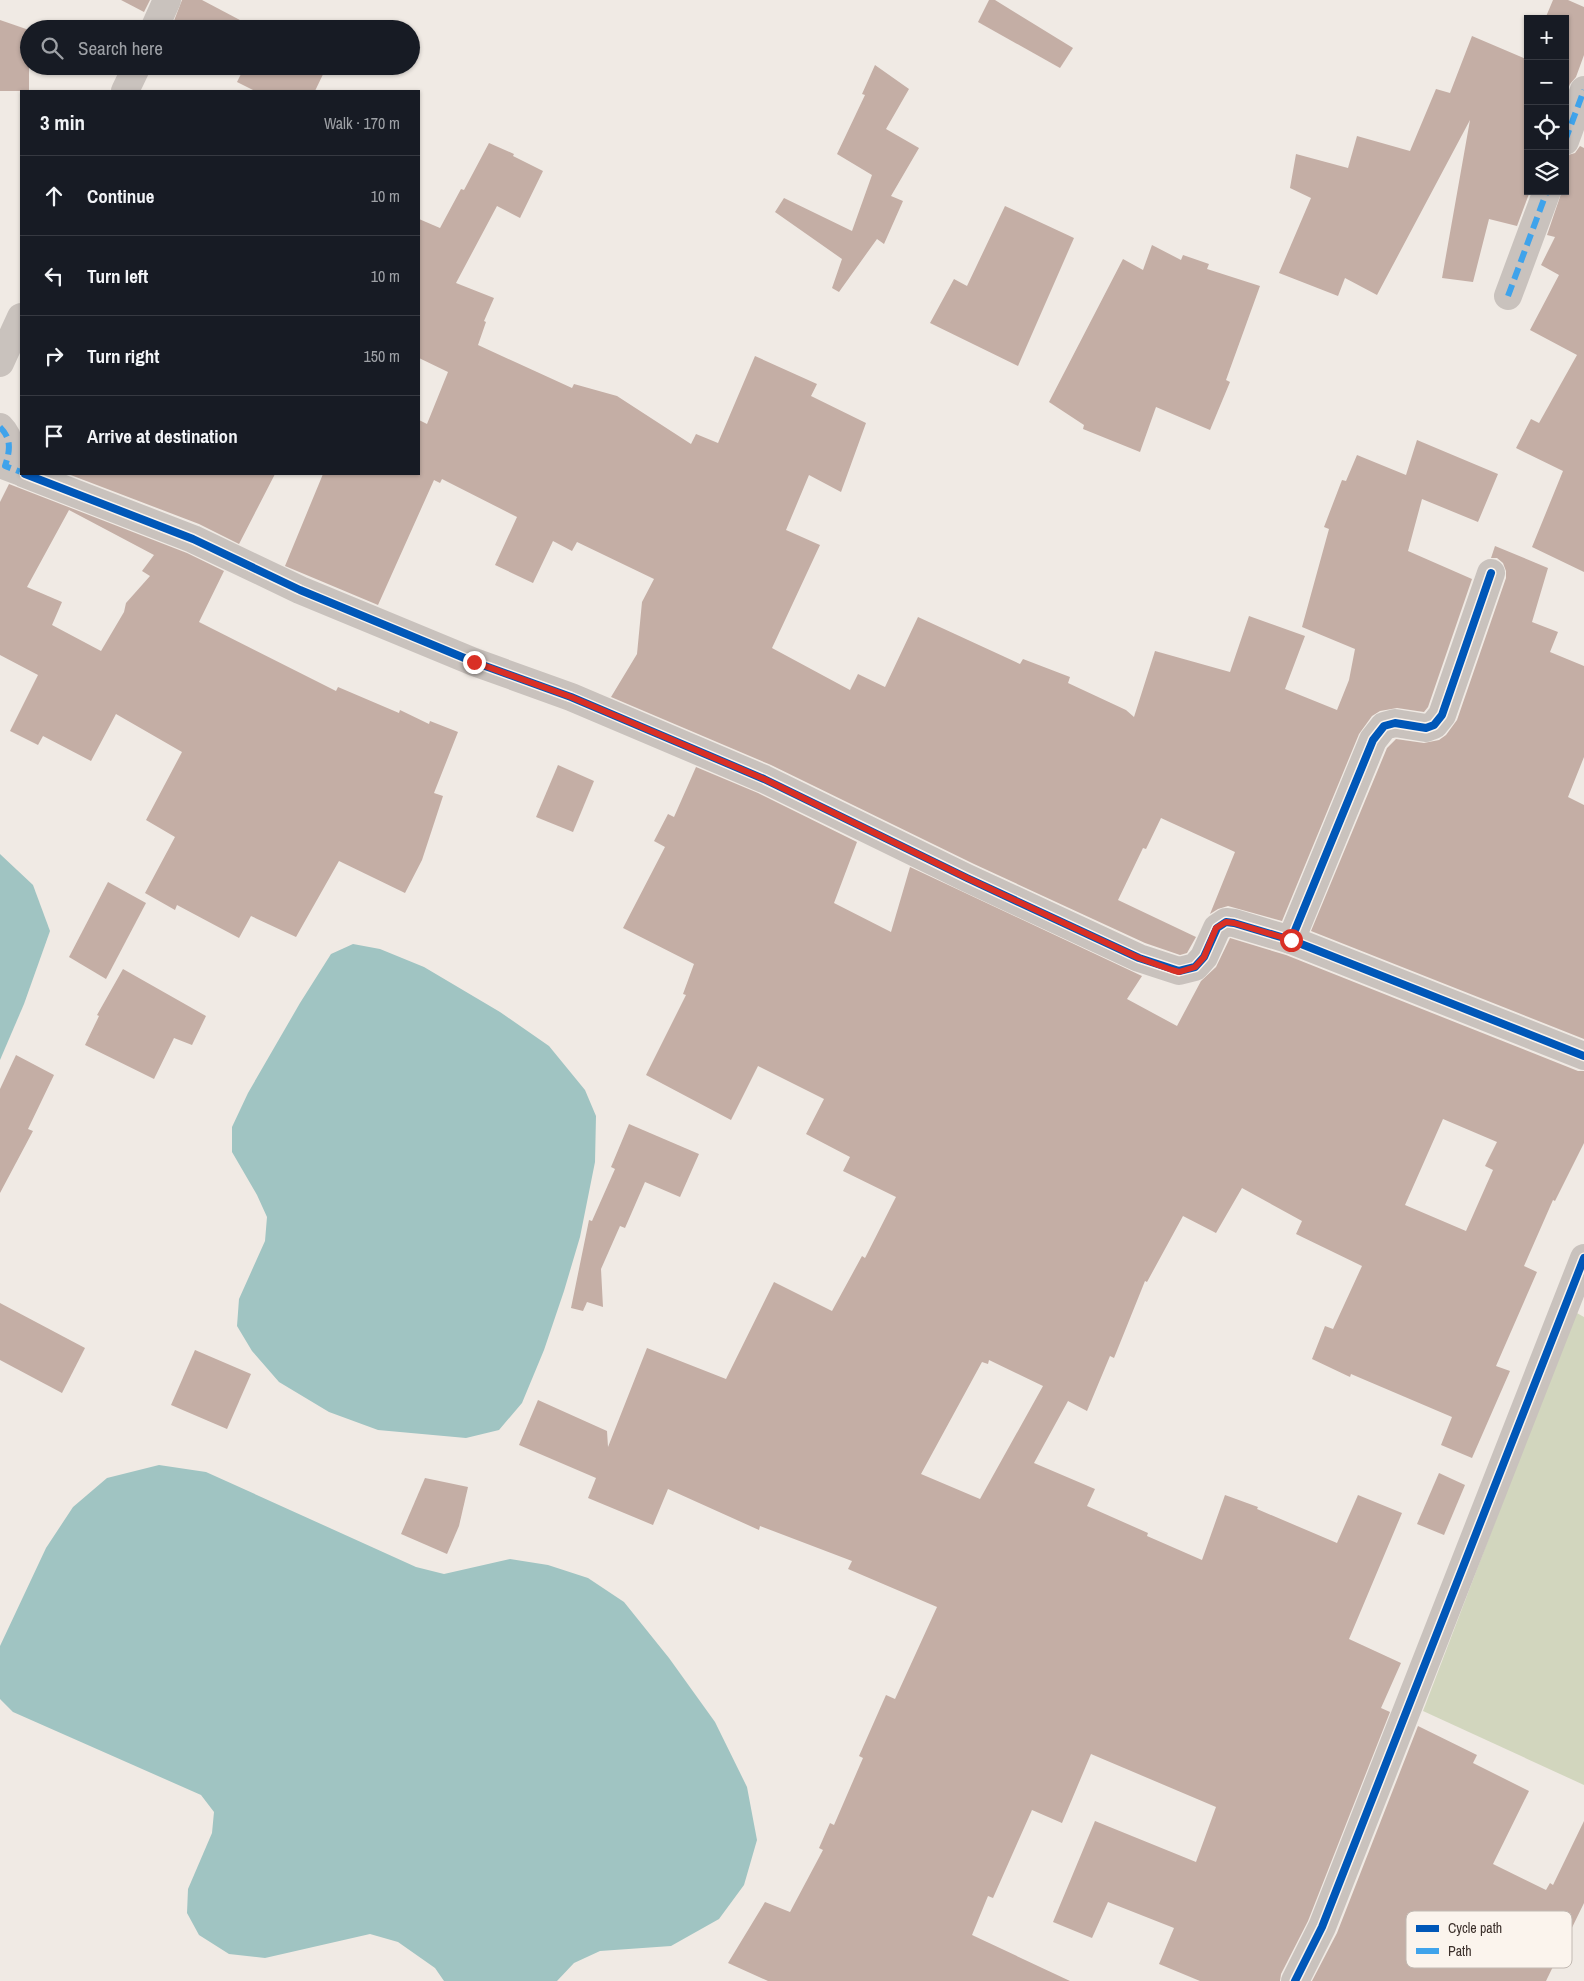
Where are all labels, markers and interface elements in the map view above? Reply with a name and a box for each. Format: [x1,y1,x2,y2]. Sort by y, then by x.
map controls [1524,15,1569,195]
button: + [1524,15,1569,60]
search box [20,20,420,75]
icon: search [38,34,66,62]
text: Search here [78,35,163,61]
button: − [1524,60,1569,105]
button: locate [1524,105,1569,150]
text: 3 min [40,108,85,137]
text: Walk · 170 m [324,112,400,134]
button: layers [1524,150,1569,195]
icon: ahead [40,182,68,210]
text: Continue [87,183,155,209]
text: 10 m [371,185,400,207]
icon: left [40,262,68,290]
text: Turn left [87,263,148,289]
text: 10 m [371,265,400,287]
icon: right [40,342,68,370]
text: Turn right [87,343,159,369]
text: 150 m [364,345,400,367]
icon: arrive [40,422,68,450]
text: Arrive at destination [87,423,238,449]
route end [463,651,486,674]
route start [1280,929,1303,952]
legend [1406,1911,1572,1968]
text: Cycle path [1448,1919,1502,1937]
text: Path [1448,1942,1472,1960]

